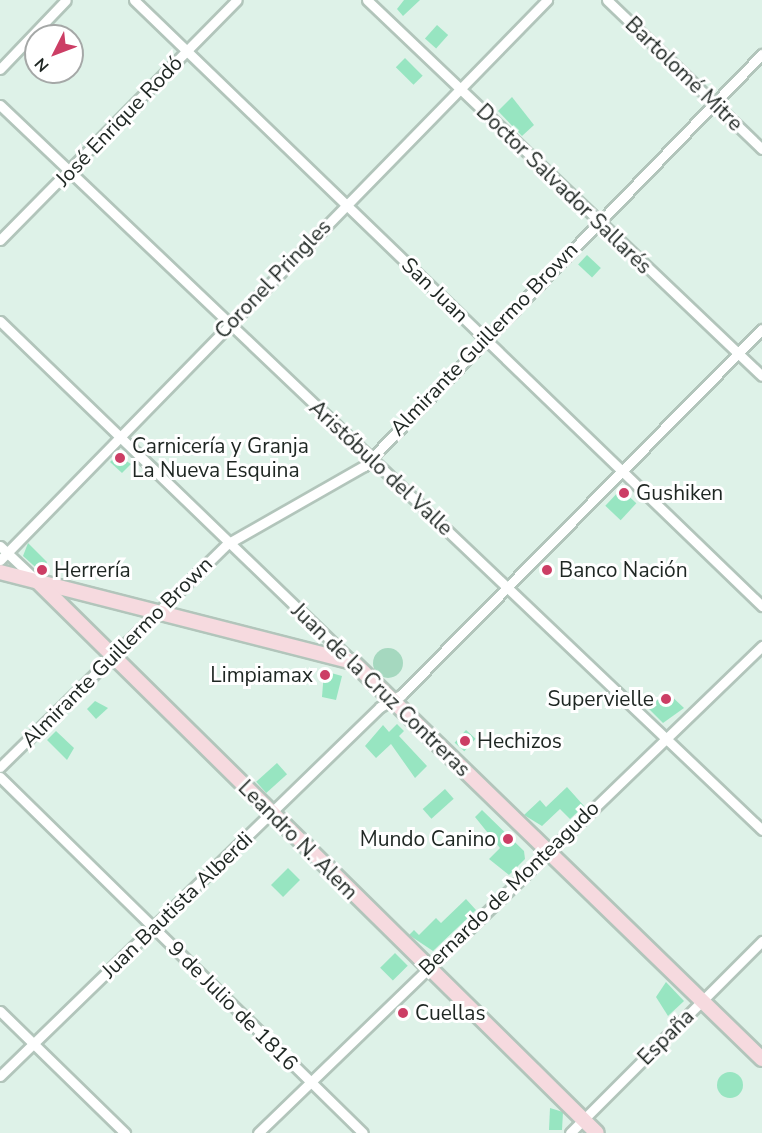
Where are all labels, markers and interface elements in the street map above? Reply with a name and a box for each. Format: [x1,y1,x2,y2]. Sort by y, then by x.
street label: Bartolomé Mitre [620,12,748,136]
north arrow [24,24,84,84]
street label: José Enrique Rodó [50,50,188,192]
text: N [30,53,54,77]
street label: Doctor Salvador Sallarés [471,99,657,279]
street label: Coronel Pringles [210,214,336,344]
street label: Almirante Guillermo Brown [385,237,583,441]
street label: San Juan [396,252,474,328]
street label: Aristóbulo del Valle [304,395,458,541]
place label: Carnicería y Granja La Nueva Esquina [132,433,309,483]
marker: Carnicería y Granja La Nueva Esquina [113,451,127,465]
place label: Gushiken [636,480,723,506]
marker: Gushiken [617,486,631,500]
street label: Almirante Guillermo Brown [16,551,218,753]
place label: Herrería [54,557,131,583]
place label: Banco Nación [559,557,688,583]
marker: Herrería [35,563,49,577]
marker: Banco Nación [540,563,554,577]
street label: Juan de la Cruz Contreras [286,598,476,782]
place label: Limpiamax [210,662,313,688]
marker: Limpiamax [318,668,332,682]
place label: Supervielle [547,686,654,712]
marker: Supervielle [659,692,673,706]
place label: Hechizos [477,728,562,754]
marker: Hechizos [458,734,472,748]
street label: Leandro N. Alem [233,775,363,905]
street label: Bernardo de Monteagudo [414,795,604,981]
place label: Mundo Canino [360,826,496,852]
street label: Juan Bautista Alberdi [96,827,258,983]
marker: Mundo Canino [501,832,515,846]
street label: 9 de Julio de 1816 [163,936,303,1076]
place label: Cuellas [415,1000,486,1026]
street label: España [633,1004,699,1070]
marker: Cuellas [396,1006,410,1020]

